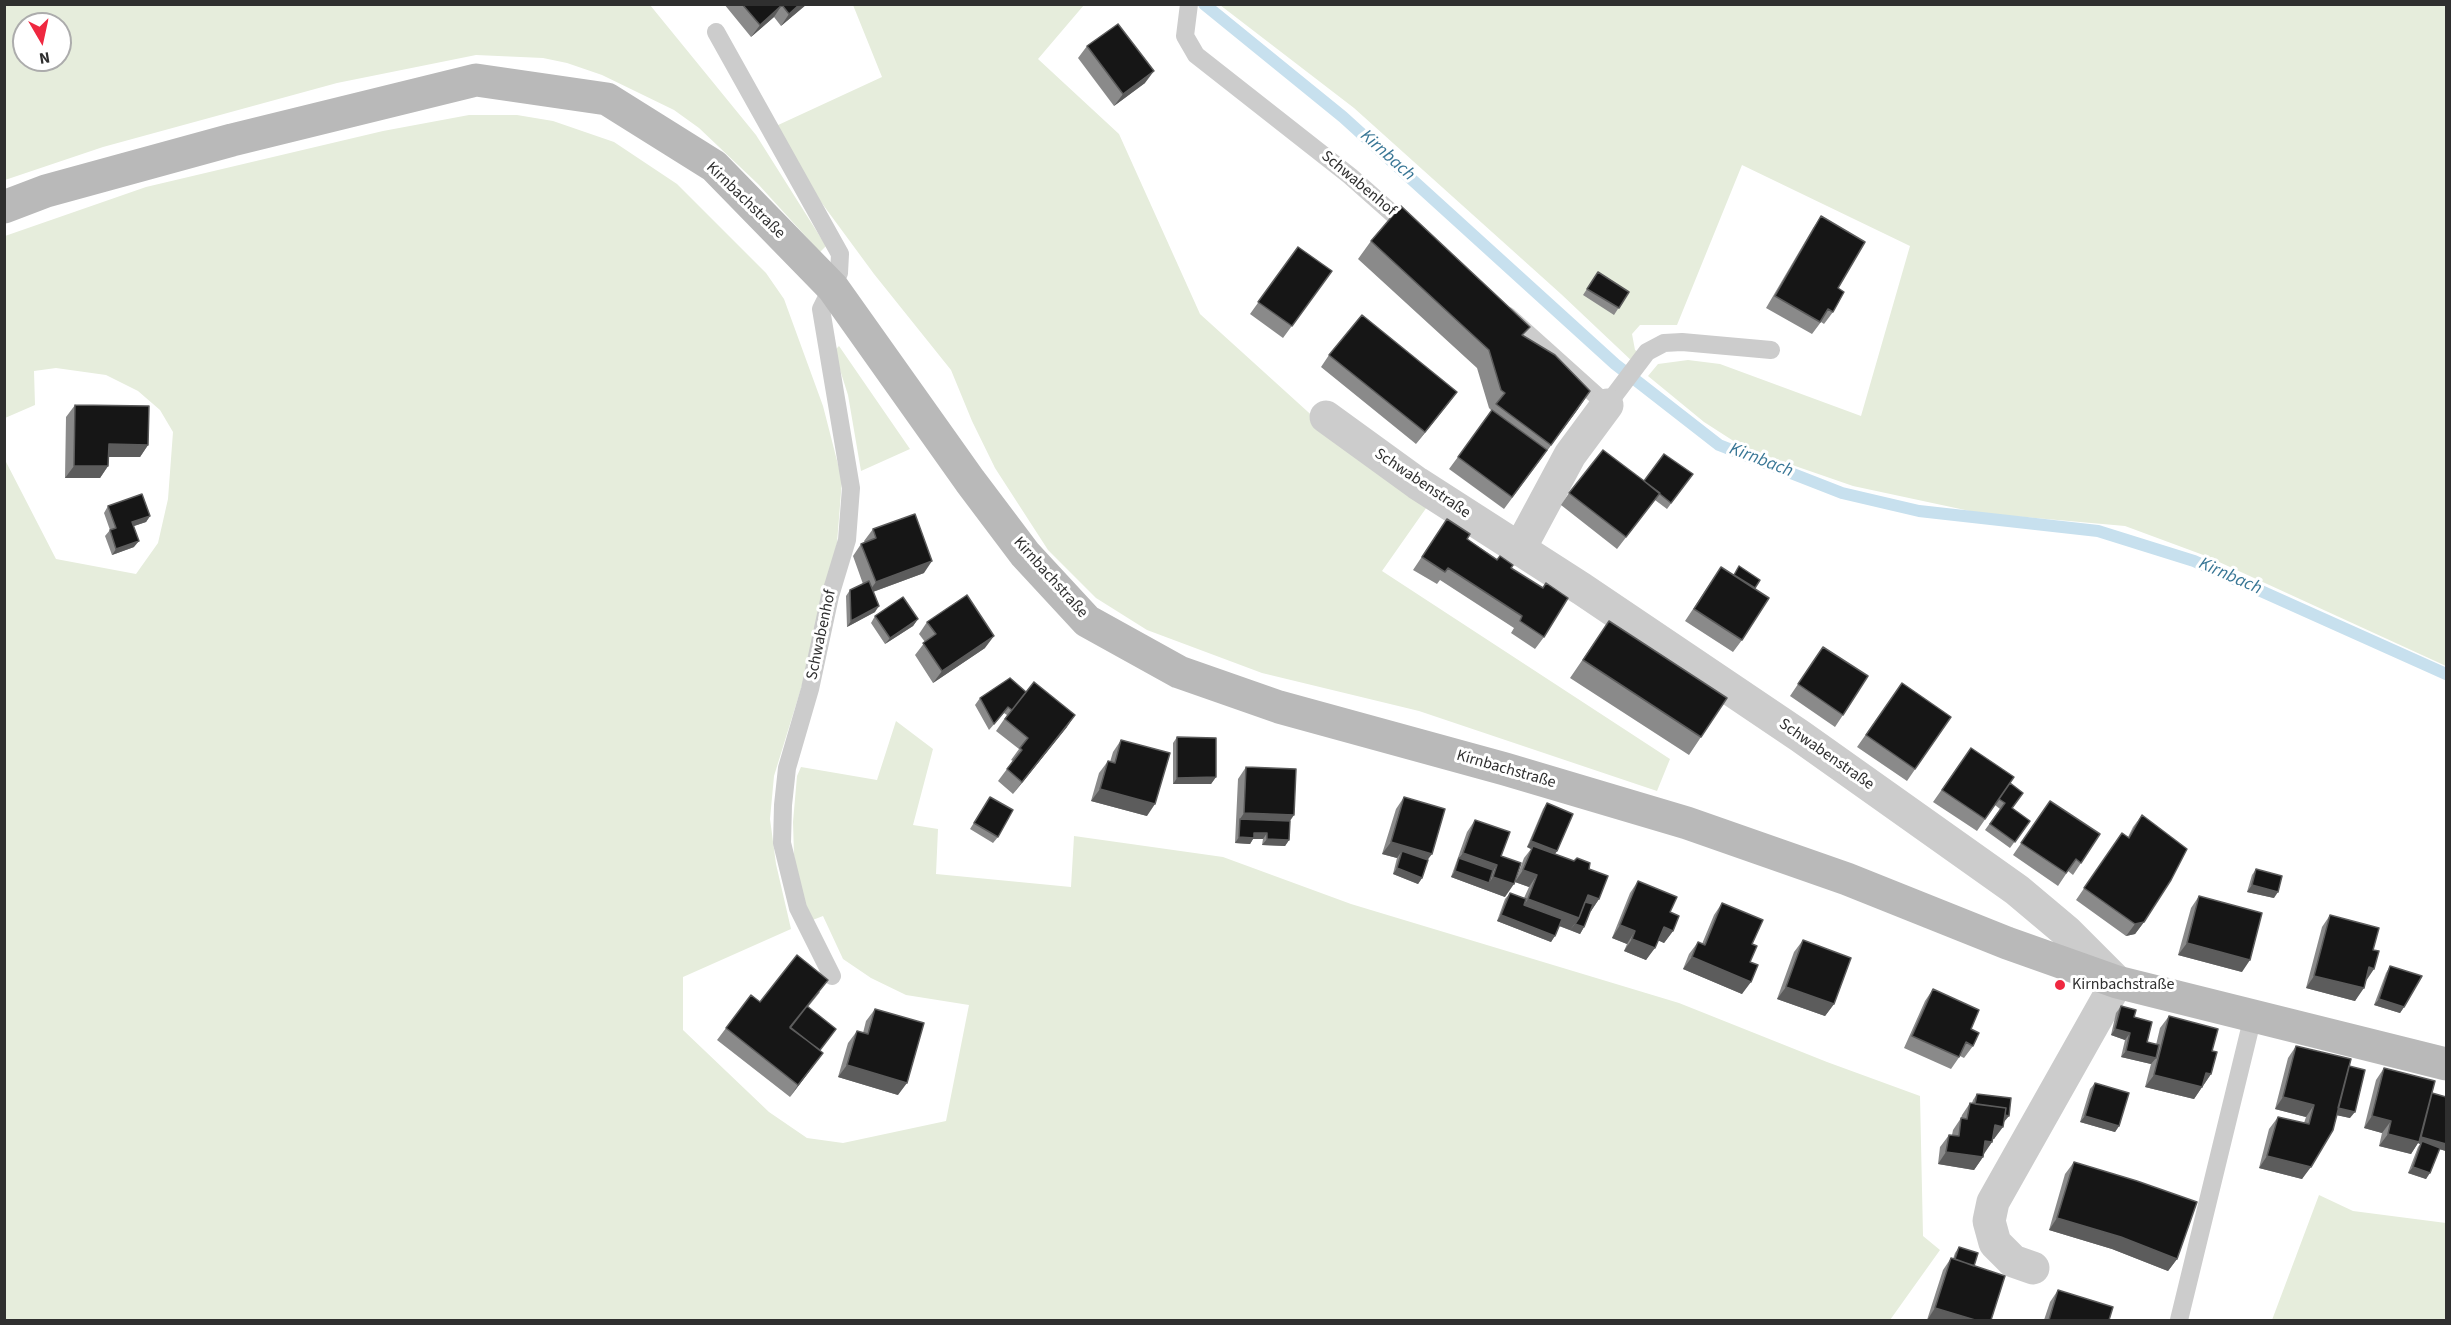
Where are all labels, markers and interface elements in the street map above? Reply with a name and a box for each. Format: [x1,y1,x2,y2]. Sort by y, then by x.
north arrow [12,12,72,72]
text: N [38,46,51,69]
water label: Kirnbach [1355,126,1419,186]
street label: Schwabenhof [1317,147,1399,221]
street label: Kirnbachstraße [702,159,788,243]
water label: Kirnbach [1726,439,1796,483]
street label: Schwabenstraße [1370,445,1474,523]
street label: Kirnbachstraße [1009,534,1091,622]
water label: Kirnbach [2195,554,2265,600]
street label: Schwabenhof [803,588,841,682]
street label: Schwabenstraße [1775,715,1877,795]
street label: Kirnbachstraße [1454,747,1558,793]
place label: Kirnbachstraße [2072,975,2174,995]
marker: Kirnbachstraße [2053,978,2067,992]

